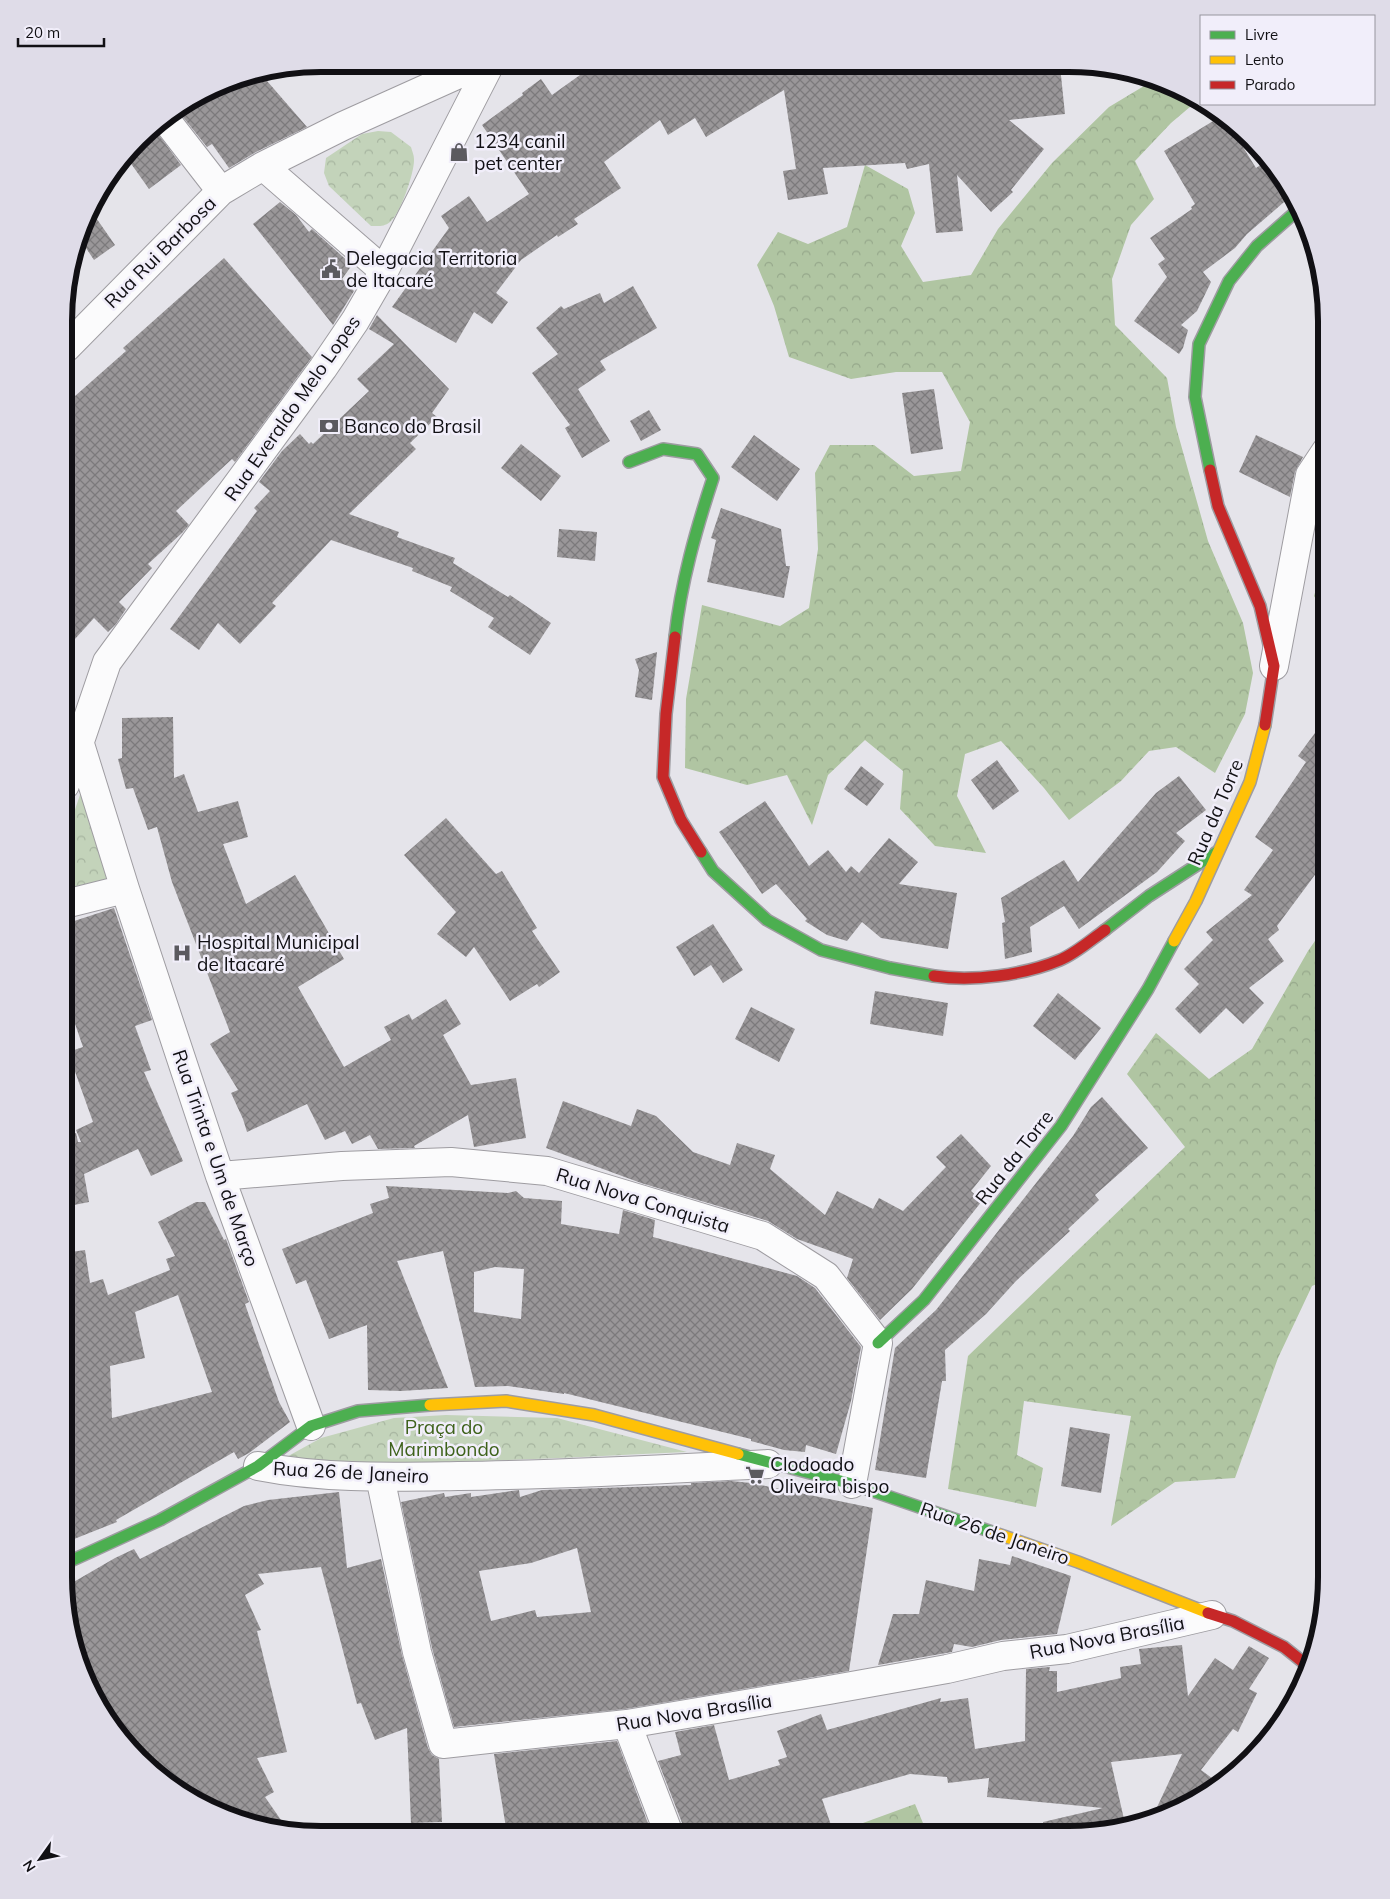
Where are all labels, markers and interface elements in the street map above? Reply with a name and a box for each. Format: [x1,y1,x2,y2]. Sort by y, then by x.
scale bar [18,15,104,47]
legend [1200,15,1375,105]
text: 20 m [25,23,60,42]
text: Livre [1245,25,1278,44]
text: Lento [1245,50,1284,69]
text: Parado [1245,75,1295,94]
place label: 1234 canil pet center [474,129,565,175]
shop icon: 1234 canil pet center [448,141,470,163]
street label: Rua Rui Barbosa [99,191,221,313]
place label: Delegacia Territoria de Itacaré [346,246,517,292]
public building icon: Delegacia Territoria de Itacaré [320,258,342,280]
street label: Rua Everaldo Melo Lopes [219,311,365,505]
place label: Banco do Brasil [344,414,481,438]
bank icon: Banco do Brasil [318,415,340,437]
street label: Rua da Torre [1182,755,1248,869]
place label: Hospital Municipal de Itacaré [197,930,359,976]
hospital icon: Hospital Municipal de Itacaré [171,942,193,964]
street label: Rua Trinta e Um de Março [168,1046,264,1270]
street label: Rua da Torre [970,1105,1058,1209]
street label: Rua Nova Conquista [553,1162,733,1238]
park label: Praça do Marimbondo [388,1415,500,1461]
place label: Clodoado Oliveira bispo [770,1452,889,1498]
street label: Rua 26 de Janeiro [272,1456,430,1488]
supermarket icon: Clodoado Oliveira bispo [744,1464,766,1486]
street label: Rua 26 de Janeiro [917,1496,1073,1570]
street label: Rua Nova Brasília [1027,1610,1187,1664]
street label: Rua Nova Brasília [614,1688,774,1736]
north arrow [15,1834,65,1884]
text: N [19,1857,40,1875]

